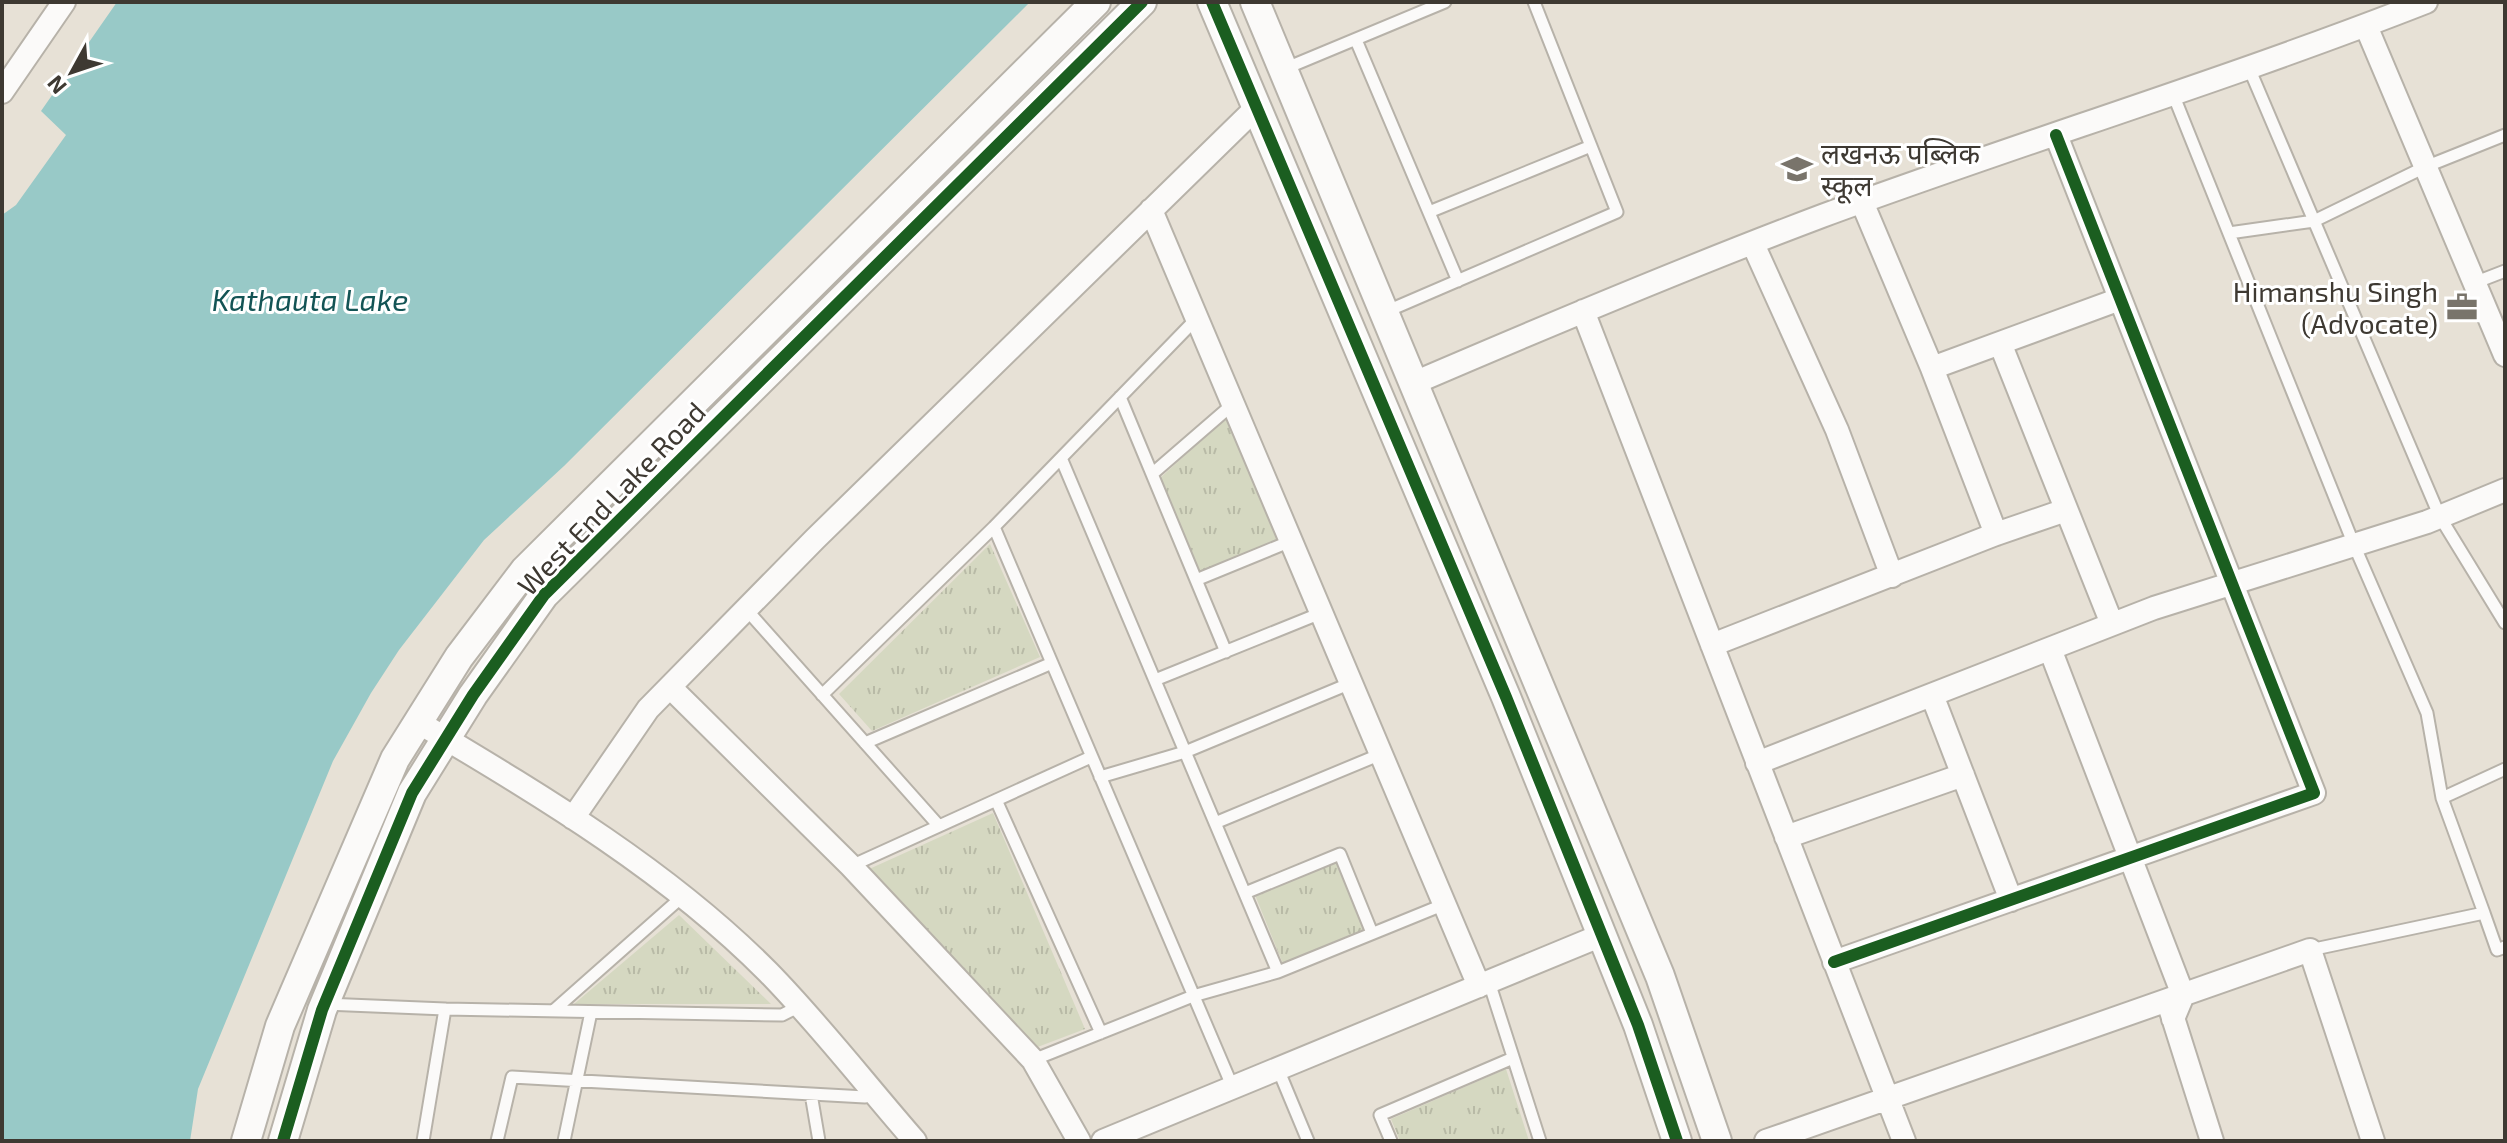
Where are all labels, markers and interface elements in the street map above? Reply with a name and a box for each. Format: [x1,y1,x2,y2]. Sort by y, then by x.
north arrow [32,32,112,112]
text: N [41,71,71,100]
place label: लखनऊ पब्लिक स्कूल [1821,136,1981,204]
school or university icon: लखनऊ पब्लिक स्कूल [1780,152,1814,186]
place label: Himanshu Singh (Advocate) [2233,274,2438,340]
water label: Kathauta Lake [212,281,408,317]
office icon: Himanshu Singh (Advocate) [2445,290,2479,324]
street label: West End Lake Road [510,394,712,602]

